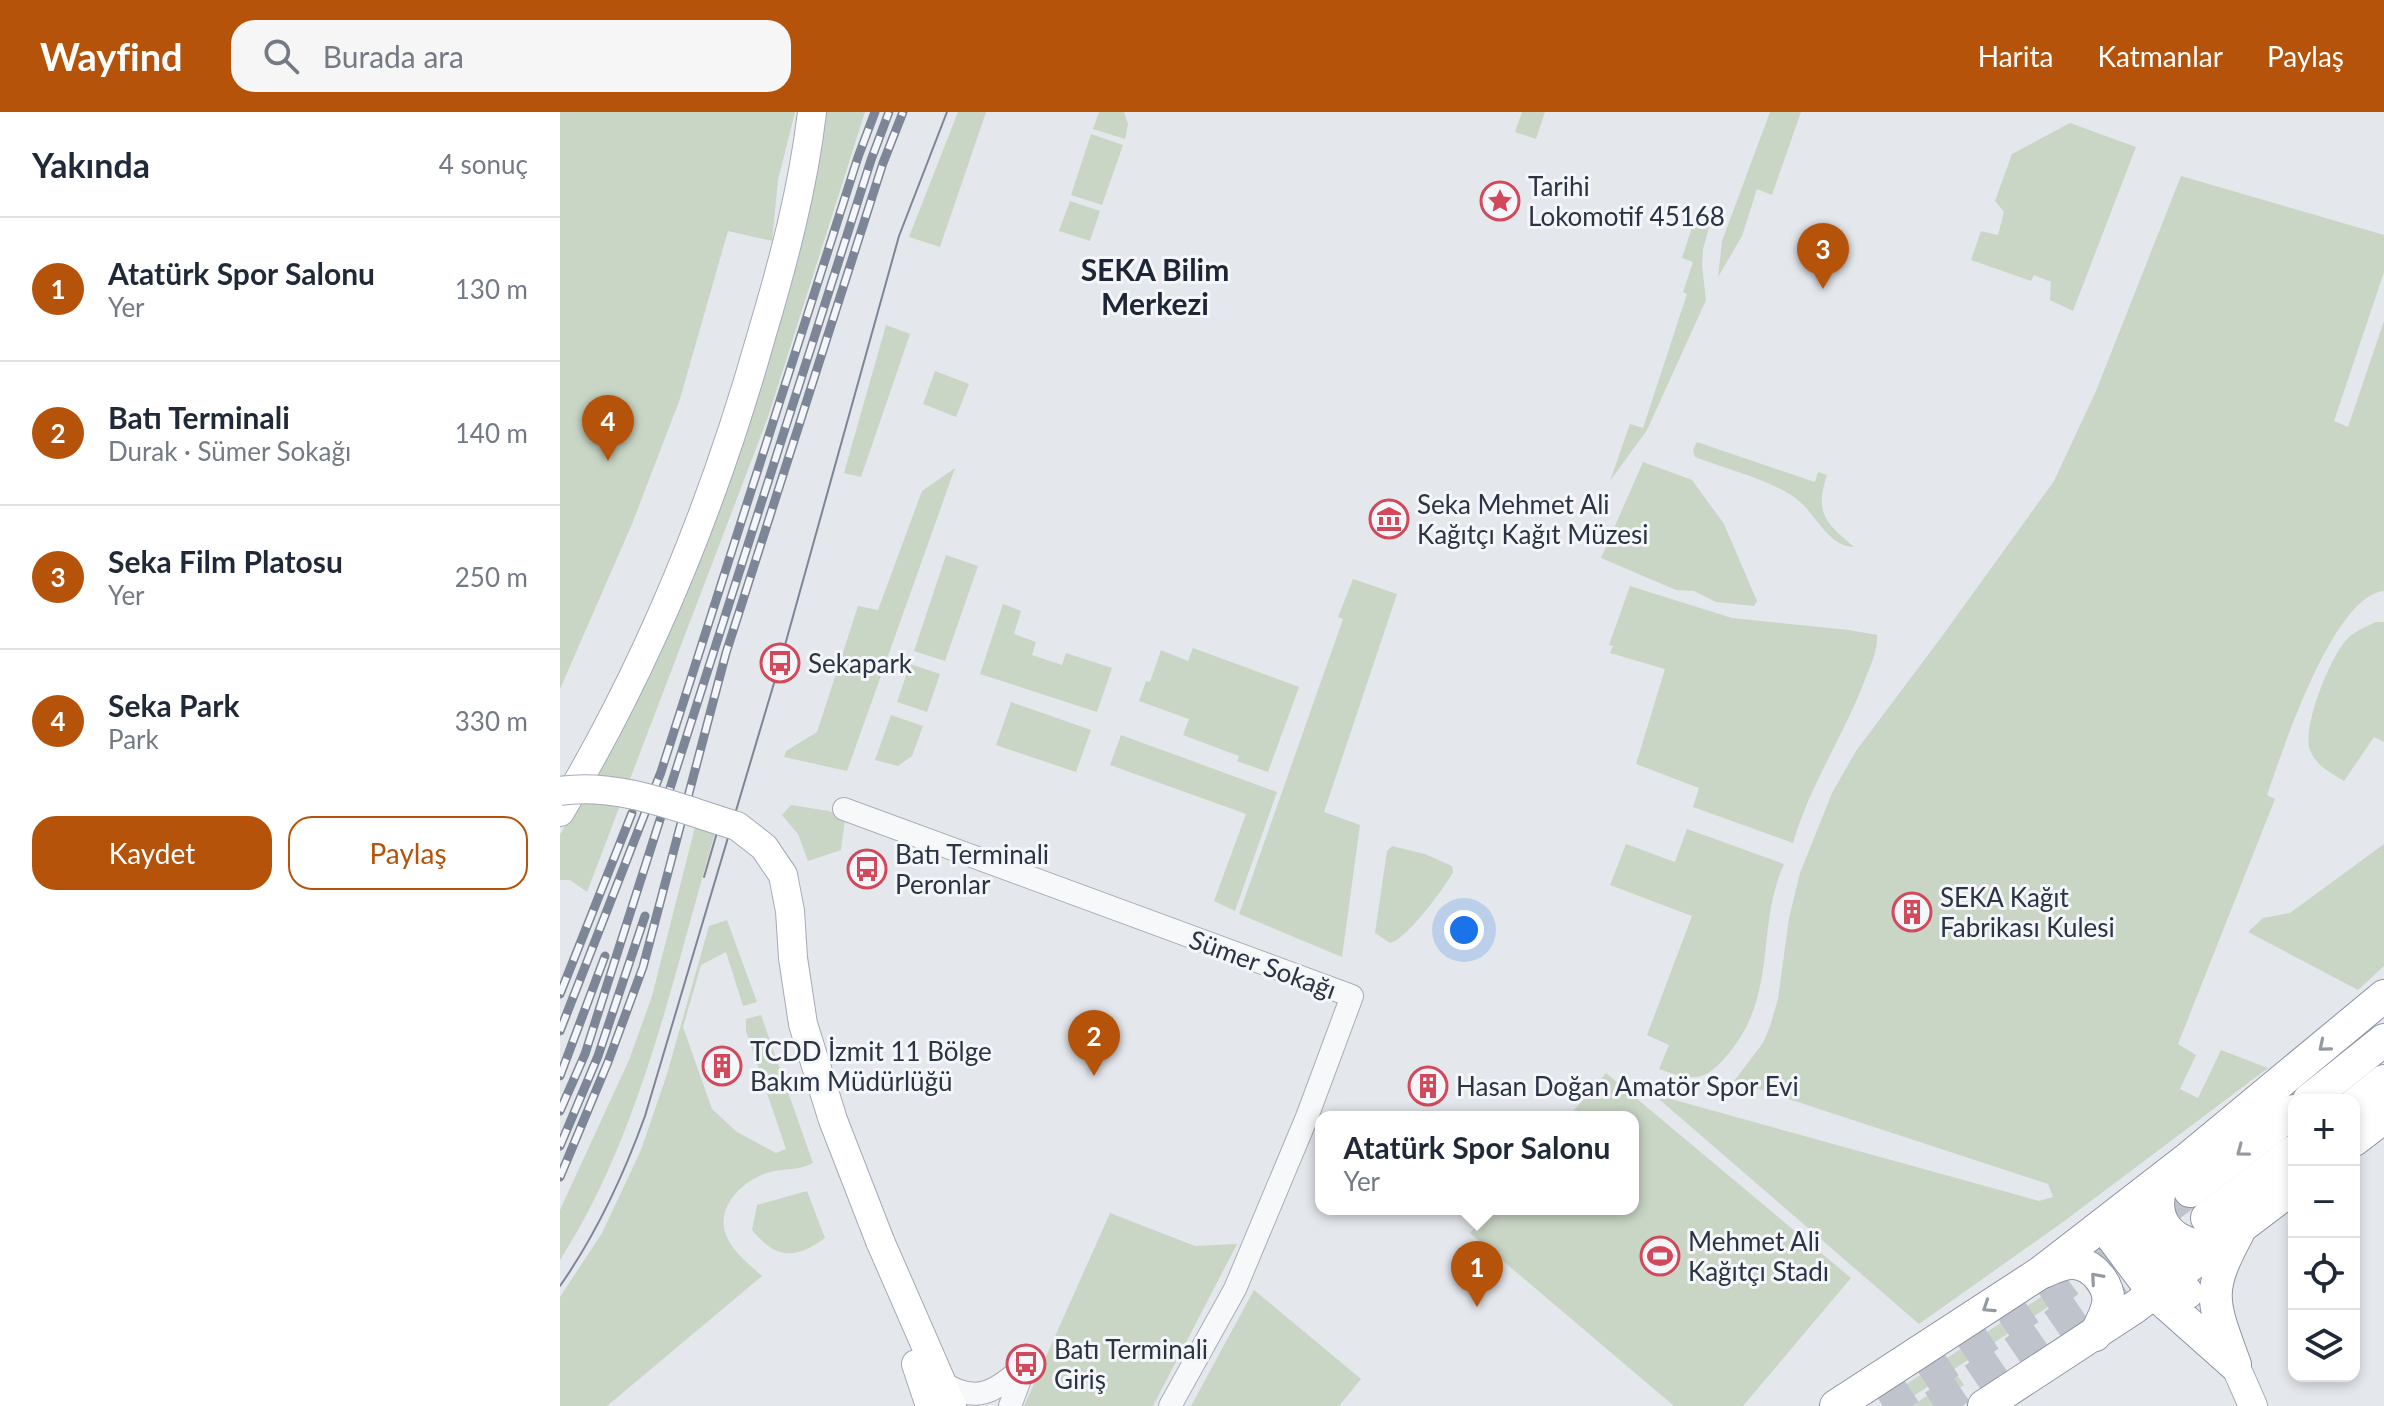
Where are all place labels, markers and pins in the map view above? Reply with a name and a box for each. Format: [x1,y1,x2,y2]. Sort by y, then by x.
place label: Tarihi Lokomotif 45168 [1528,170,1725,232]
place icon: Tarihi Lokomotif 45168 [1479,180,1521,222]
pin: 3 [1797,223,1849,289]
pin: 4 [582,395,634,461]
place label: Seka Mehmet Ali Kağıtçı Kağıt Müzesi [1417,488,1648,550]
museum icon: Seka Mehmet Ali Kağıtçı Kağıt Müzesi [1368,498,1410,540]
bus stop icon: Sekapark [759,642,801,684]
place label: Sekapark [808,647,913,679]
place label: Batı Terminali Peronlar [895,838,1049,900]
bus stop icon: Batı Terminali Peronlar [846,848,888,890]
place label: SEKA Kağıt Fabrikası Kulesi [1940,881,2115,943]
building icon: SEKA Kağıt Fabrikası Kulesi [1891,891,1933,933]
pin: 2 [1068,1010,1120,1076]
place label: TCDD İzmit 11 Bölge Bakım Müdürlüğü [750,1035,992,1097]
building icon: TCDD İzmit 11 Bölge Bakım Müdürlüğü [701,1045,743,1087]
building icon: Hasan Doğan Amatör Spor Evi [1407,1065,1449,1107]
place label: Hasan Doğan Amatör Spor Evi [1456,1070,1799,1102]
place label: Mehmet Ali Kağıtçı Stadı [1688,1225,1829,1287]
sports icon: Mehmet Ali Kağıtçı Stadı [1639,1235,1681,1277]
pin: 1 [1451,1241,1503,1307]
place label: Batı Terminali Giriş [1054,1333,1208,1395]
bus stop icon: Batı Terminali Giriş [1005,1343,1047,1385]

